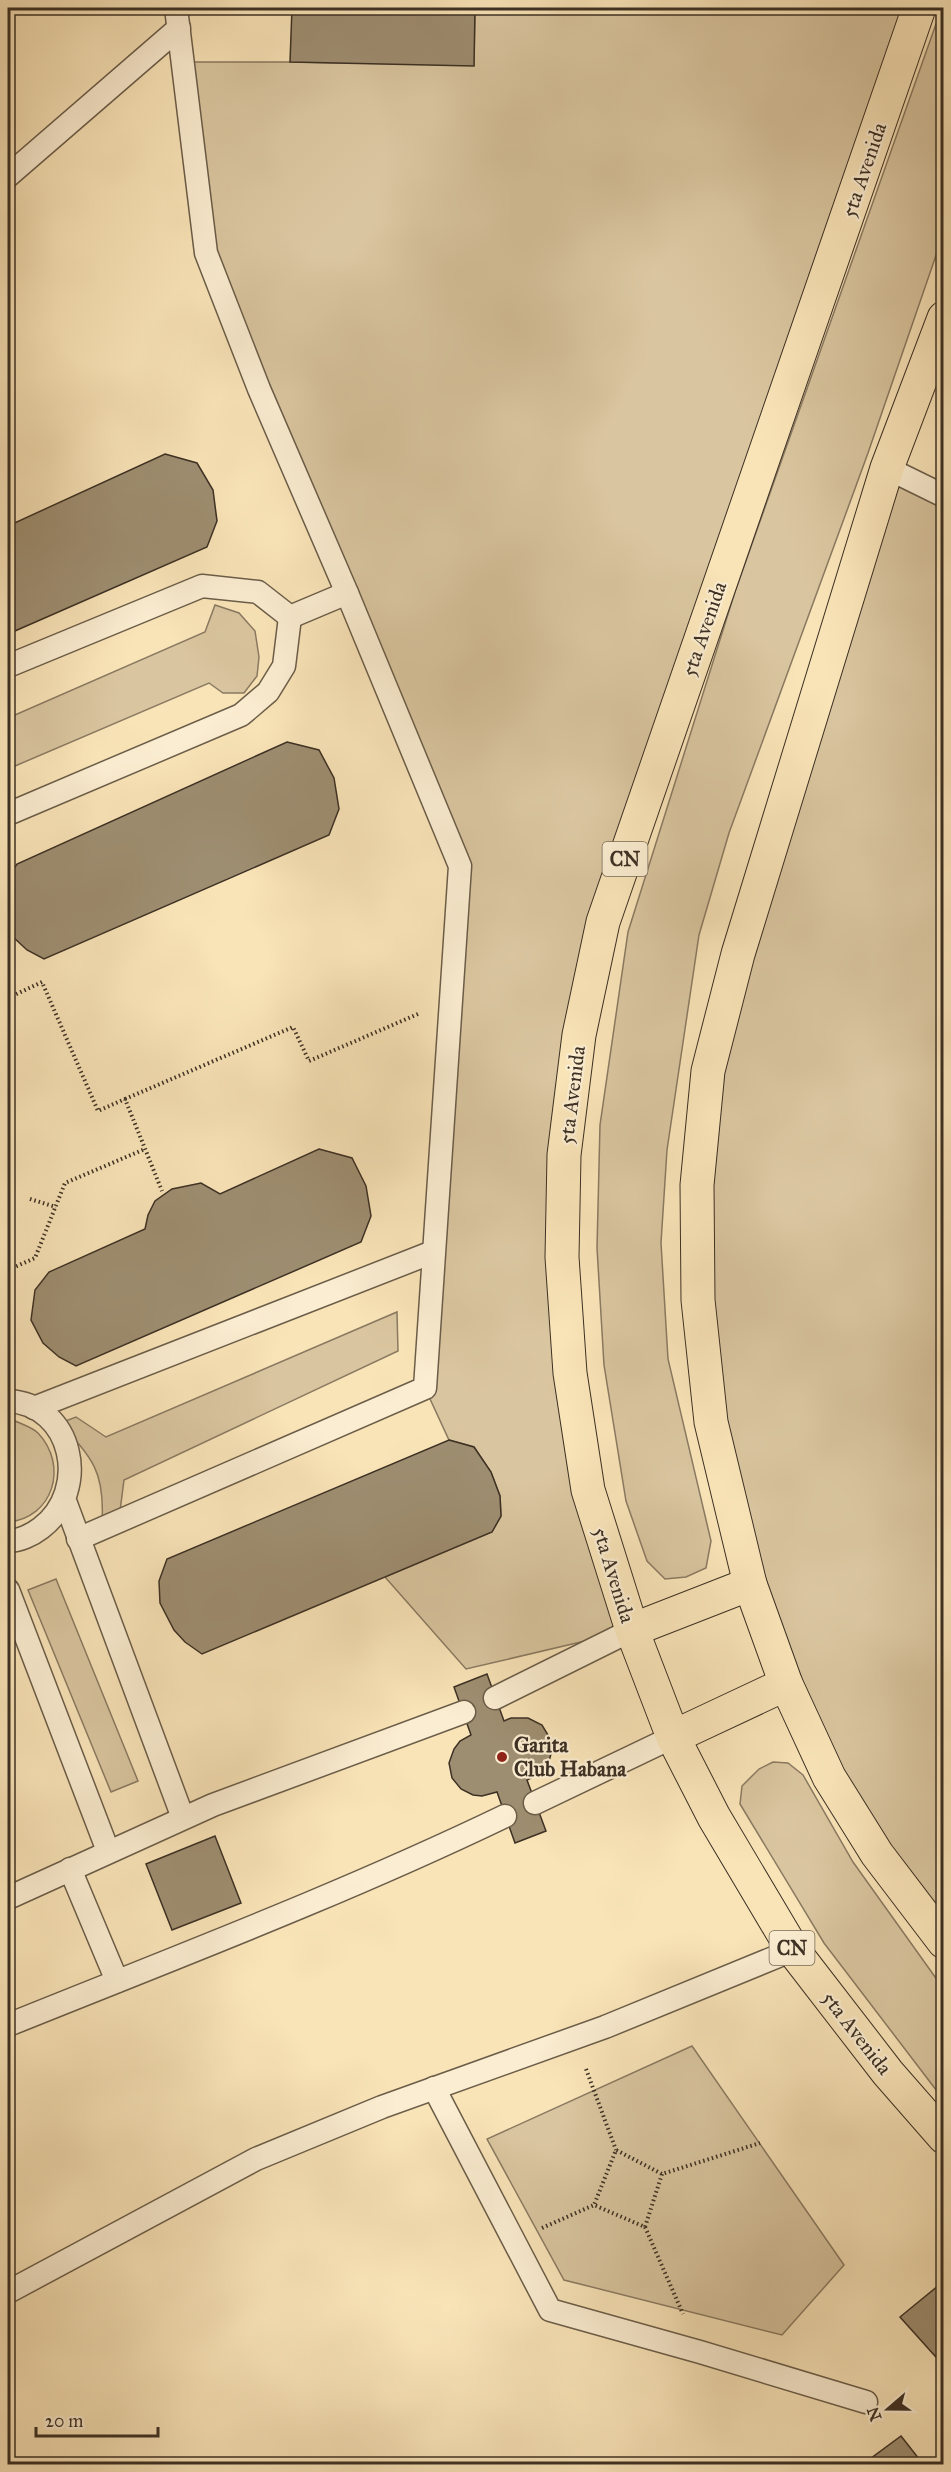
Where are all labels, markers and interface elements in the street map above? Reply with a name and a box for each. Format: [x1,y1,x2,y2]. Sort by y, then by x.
street label: 5ta Avenida [836,119,892,221]
street label: 5ta Avenida [676,578,732,680]
road number: CN [602,842,648,876]
street label: 5ta Avenida [553,1044,591,1146]
street label: 5ta Avenida [587,1524,641,1626]
place label: Garita Club Habana [514,1732,627,1782]
marker: Garita Club Habana [495,1750,509,1764]
road number: CN [770,1931,814,1965]
street label: 5ta Avenida [816,1986,898,2080]
north arrow [858,2379,918,2439]
scale bar [36,2400,158,2438]
text: N [863,2404,886,2424]
text: 20 m [45,2410,83,2432]

